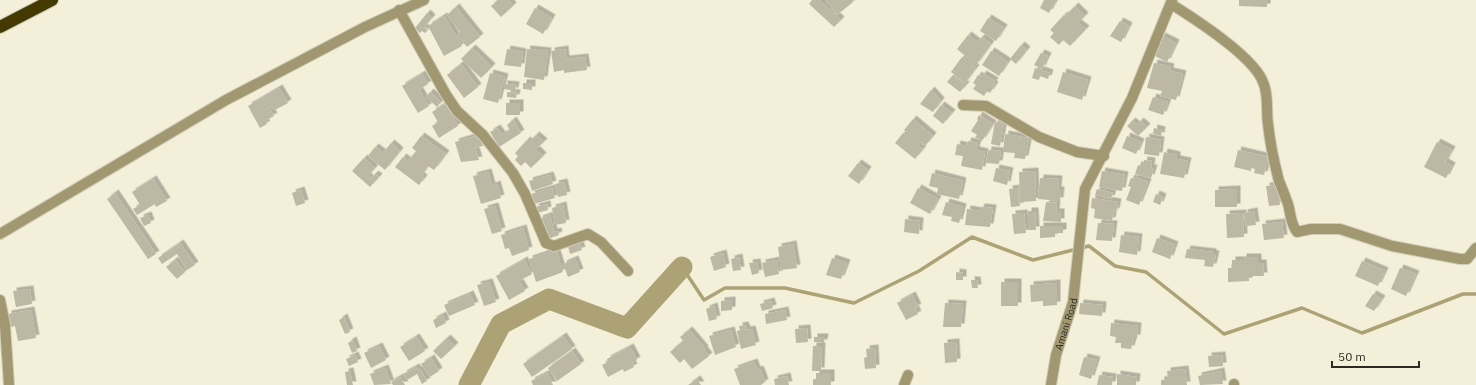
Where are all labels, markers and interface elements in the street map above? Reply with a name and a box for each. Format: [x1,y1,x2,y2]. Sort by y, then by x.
street label: Amani Road [1052,297,1080,352]
scale bar [1332,343,1419,369]
text: 50 m [1338,349,1366,364]

